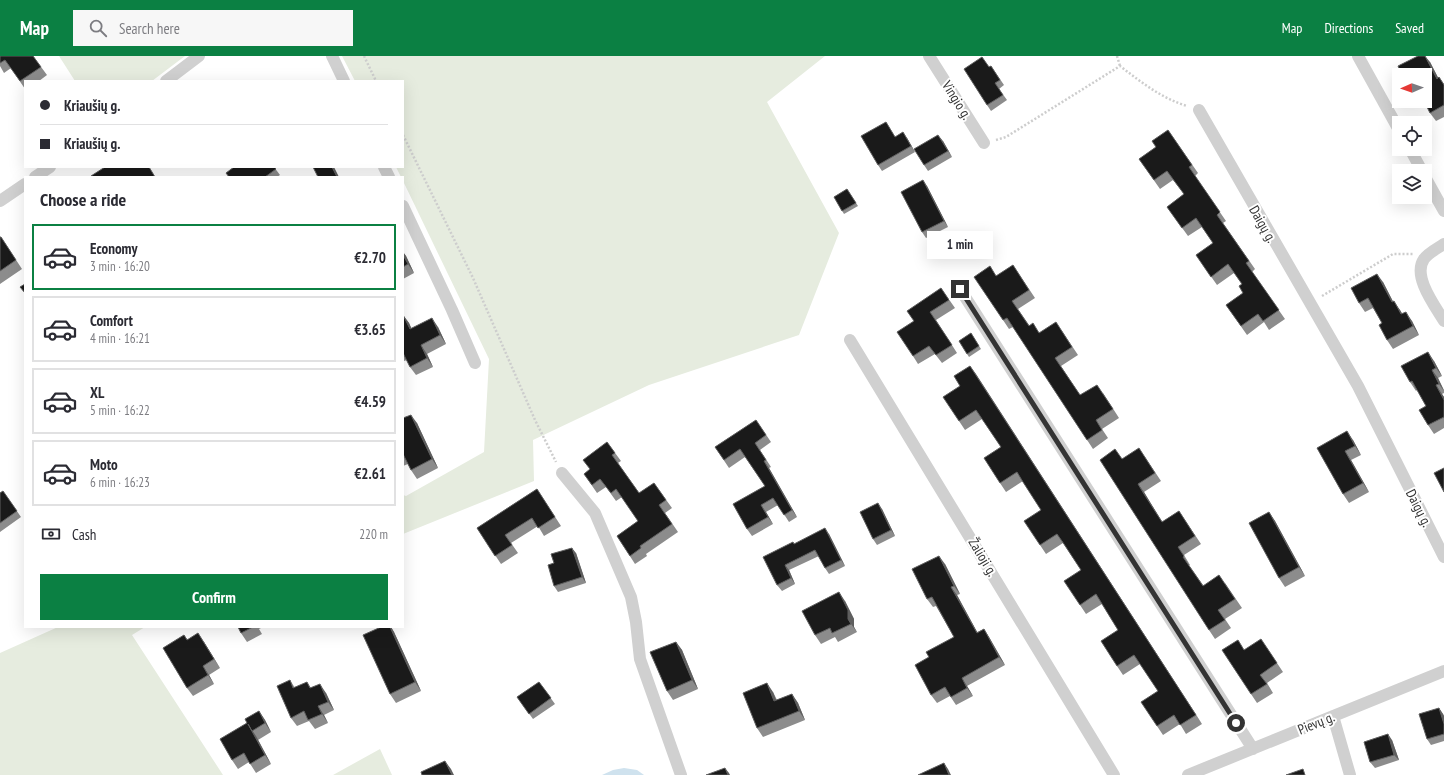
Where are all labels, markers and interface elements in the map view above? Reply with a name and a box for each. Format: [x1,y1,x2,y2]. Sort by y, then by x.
search box [73,10,353,46]
text: Map [20,16,49,40]
icon: search [87,17,109,39]
text: Search here [119,19,180,38]
text: Map [1282,19,1302,37]
text: Directions [1324,19,1373,37]
text: Saved [1395,19,1424,37]
north arrow [1392,68,1432,108]
map controls [1392,68,1432,204]
street label: Vingio g. [938,76,976,123]
text: Kriaušių g. [64,96,120,115]
button: locate [1392,116,1432,156]
text: Kriaušių g. [64,134,120,153]
button: layers [1392,164,1432,204]
text: Choose a ride [40,188,126,211]
street label: Daigų g. [1245,202,1281,246]
callout: 1 min [927,231,993,259]
text: 1 min [947,236,973,253]
icon: car [42,239,78,275]
text: Economy [90,239,138,258]
text: €2.70 [354,248,386,267]
text: 3 min · 16:20 [90,258,150,275]
route end [951,280,969,298]
icon: car [42,311,78,347]
text: Comfort [90,311,133,330]
text: €3.65 [354,320,386,339]
text: 4 min · 16:21 [90,330,150,347]
icon: car [42,383,78,419]
text: XL [90,383,104,402]
text: €4.59 [354,392,386,411]
text: 5 min · 16:22 [90,402,150,419]
icon: car [42,455,78,491]
text: Moto [90,455,118,474]
text: €2.61 [354,464,386,483]
text: 6 min · 16:23 [90,474,150,491]
street label: Daigų g. [1402,486,1436,530]
icon: cash [40,523,62,545]
text: Cash [72,525,96,544]
text: 220 m [359,526,388,543]
street label: Žalioji g. [965,535,1001,579]
button: Confirm [40,574,388,620]
street label: Pievų g. [1295,708,1337,738]
route start [1227,714,1245,732]

